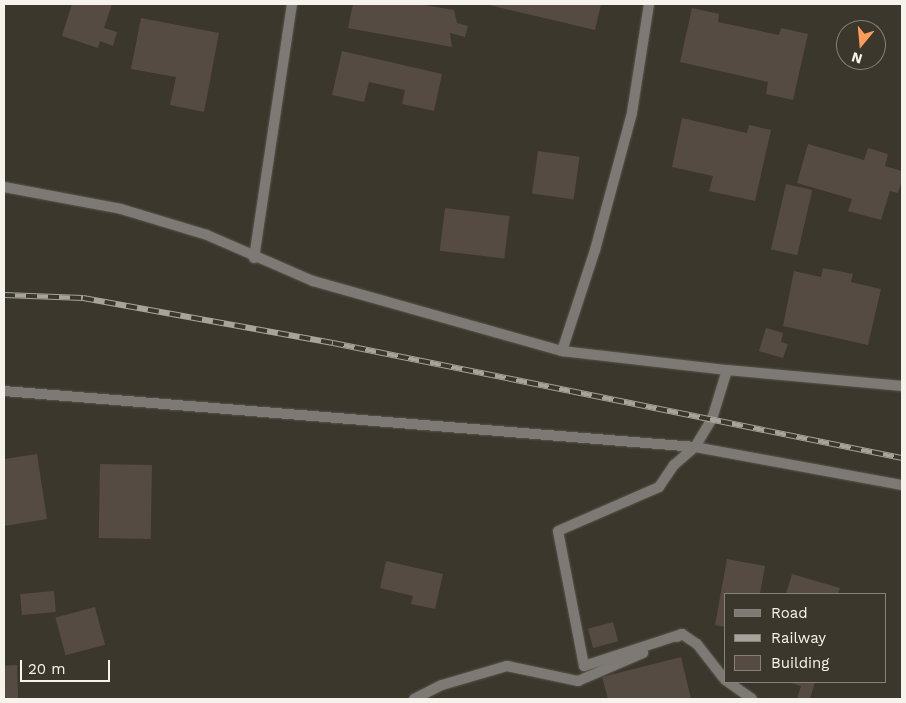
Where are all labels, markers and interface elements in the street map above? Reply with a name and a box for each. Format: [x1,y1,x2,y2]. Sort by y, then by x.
north arrow [836,20,886,70]
text: N [850,49,864,68]
legend [724,593,886,683]
text: Road [771,604,808,622]
text: Railway [771,629,826,647]
scale bar [22,650,112,682]
text: Building [771,654,829,672]
text: 20 m [28,660,66,678]

